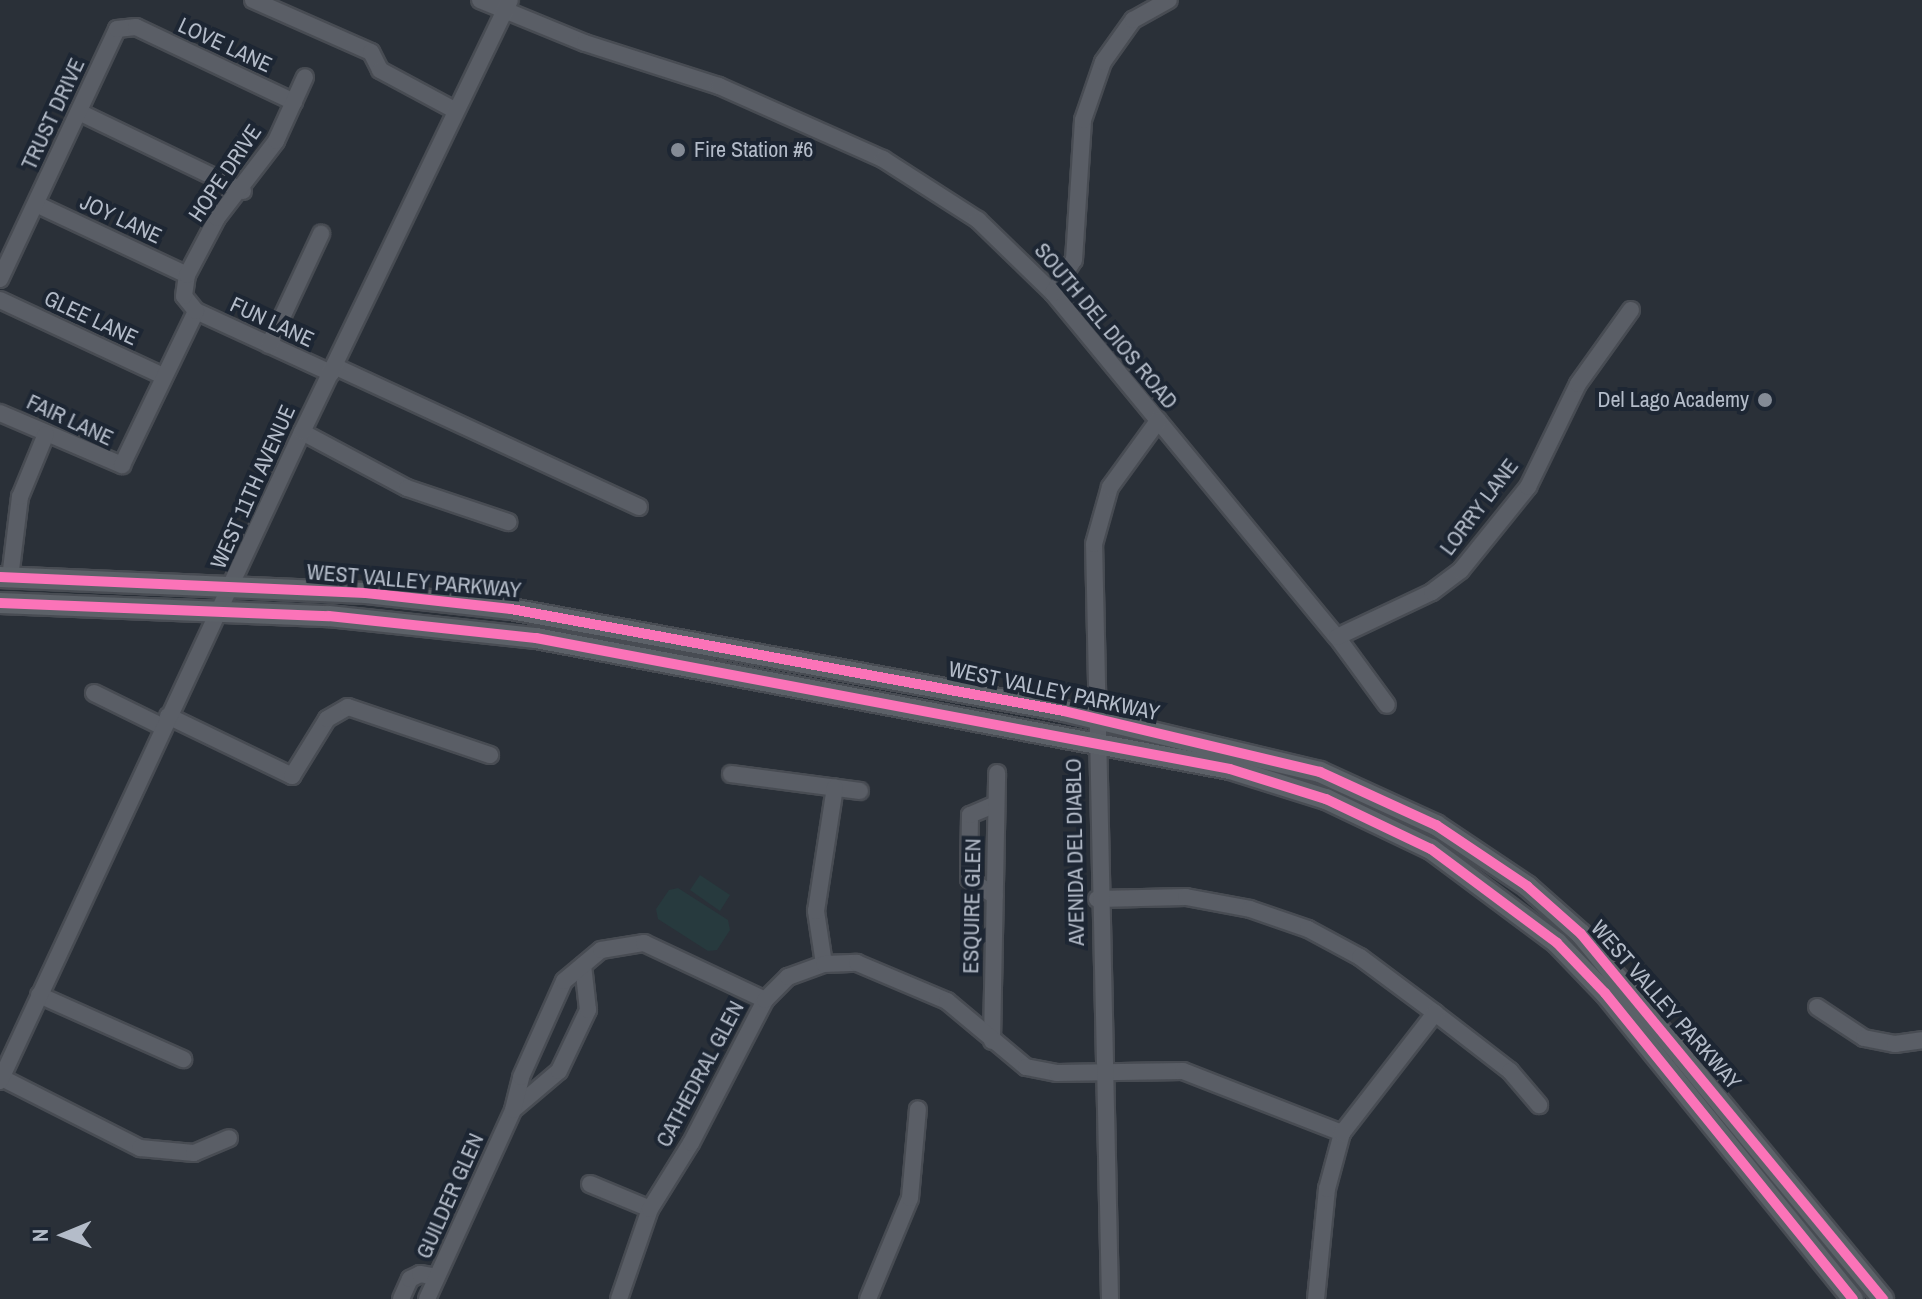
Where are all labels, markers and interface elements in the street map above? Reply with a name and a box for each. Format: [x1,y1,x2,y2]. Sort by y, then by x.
street label: LOVE LANE [174,12,276,78]
street label: TRUST DRIVE [16,54,90,174]
street label: HOPE DRIVE [183,119,267,227]
place label: Fire Station #6 [694,137,813,163]
marker: Fire Station #6 [669,141,687,159]
street label: JOY LANE [76,189,166,249]
street label: SOUTH DEL DIOS ROAD [1029,237,1183,415]
street label: GLEE LANE [40,285,142,351]
street label: FUN LANE [226,291,318,353]
place label: Del Lago Academy [1597,387,1749,413]
street label: FAIR LANE [23,389,117,451]
marker: Del Lago Academy [1756,391,1774,409]
street label: WEST 11TH AVENUE [205,400,301,574]
street label: LORRY LANE [1434,454,1524,560]
street label: WEST VALLEY PARKWAY [305,558,523,604]
street label: WEST VALLEY PARKWAY [946,656,1162,726]
street label: AVENIDA DEL DIABLO [1060,757,1090,947]
street label: ESQUIRE GLEN [958,838,986,974]
street label: WEST VALLEY PARKWAY [1585,915,1747,1095]
street label: CATHEDRAL GLEN [650,996,750,1152]
street label: GUILDER GLEN [411,1129,489,1263]
north arrow [24,1195,104,1275]
text: N [25,1229,55,1242]

